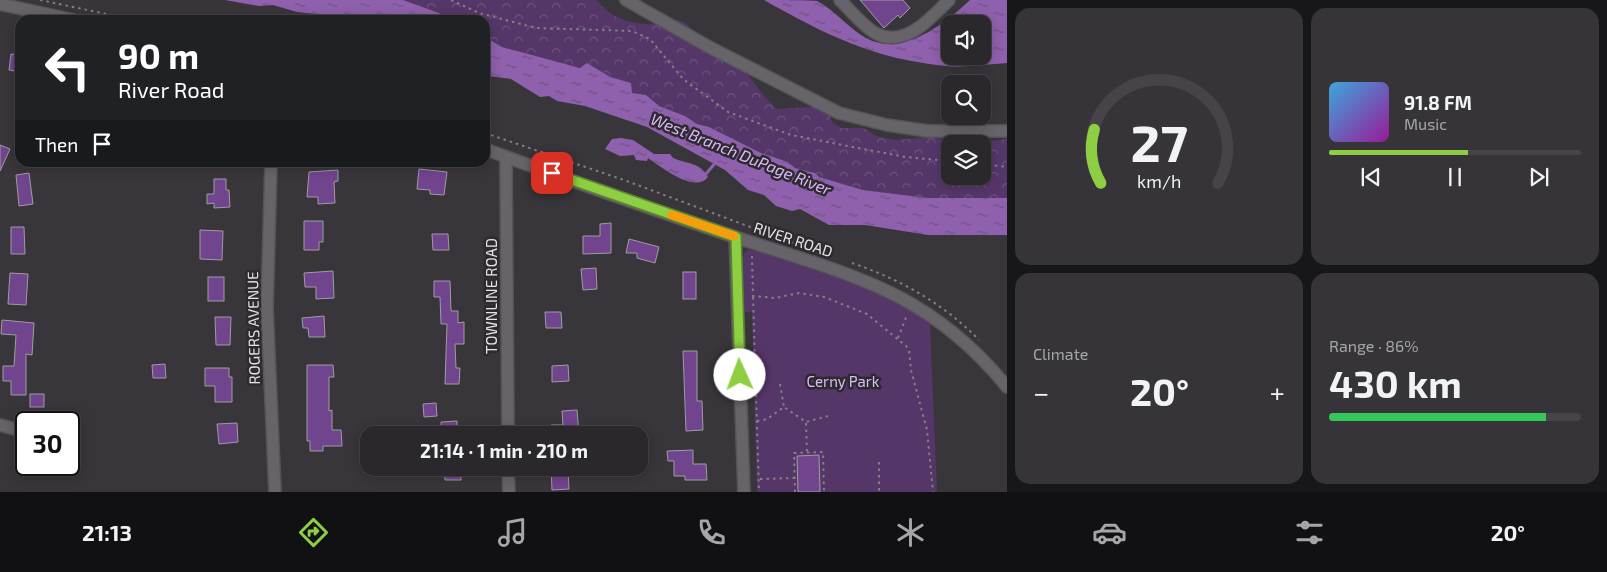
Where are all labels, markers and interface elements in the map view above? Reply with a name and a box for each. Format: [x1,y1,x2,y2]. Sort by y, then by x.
map controls [941,15,991,185]
button: sound [941,15,991,65]
text: 90 m [118,34,199,76]
icon: left [35,35,100,100]
button: search [941,75,991,125]
text: River Road [118,76,224,102]
text: 91.8 FM [1404,91,1472,114]
water label: West Branch DuPage River [648,109,835,199]
text: 27 [1130,110,1188,172]
text: Music [1404,114,1447,133]
icon: arrive [88,130,116,158]
text: Then [35,133,78,156]
button: layers [941,135,991,185]
pin [531,152,573,194]
icon: arrive [538,159,566,187]
icon: previous [1357,163,1385,191]
icon: pause [1441,163,1469,191]
icon: next [1525,163,1553,191]
text: km/h [1137,170,1181,192]
street label: RIVER ROAD [752,218,835,260]
street label: TOWNLINE ROAD [482,238,500,354]
street label: ROGERS AVENUE [243,271,263,385]
text: Range · 86% [1329,336,1419,355]
text: Climate [1033,344,1088,363]
position arrow [713,348,765,400]
text: 430 km [1329,360,1462,406]
text: 20° [1130,368,1189,414]
park label: Cerny Park [807,372,880,390]
text: − [1033,375,1049,409]
text: + [1270,375,1285,409]
speed limit sign: 30 [15,411,80,476]
text: 21:14 · 1 min · 210 m [420,439,588,462]
icon: directions [296,515,331,550]
icon: music [495,515,530,550]
icon: phone [694,515,729,550]
icon: climate [893,515,928,550]
icon: car [1092,515,1127,550]
icon: filters [1292,515,1327,550]
text: 21:13 [82,519,132,545]
text: 20° [1491,519,1525,545]

